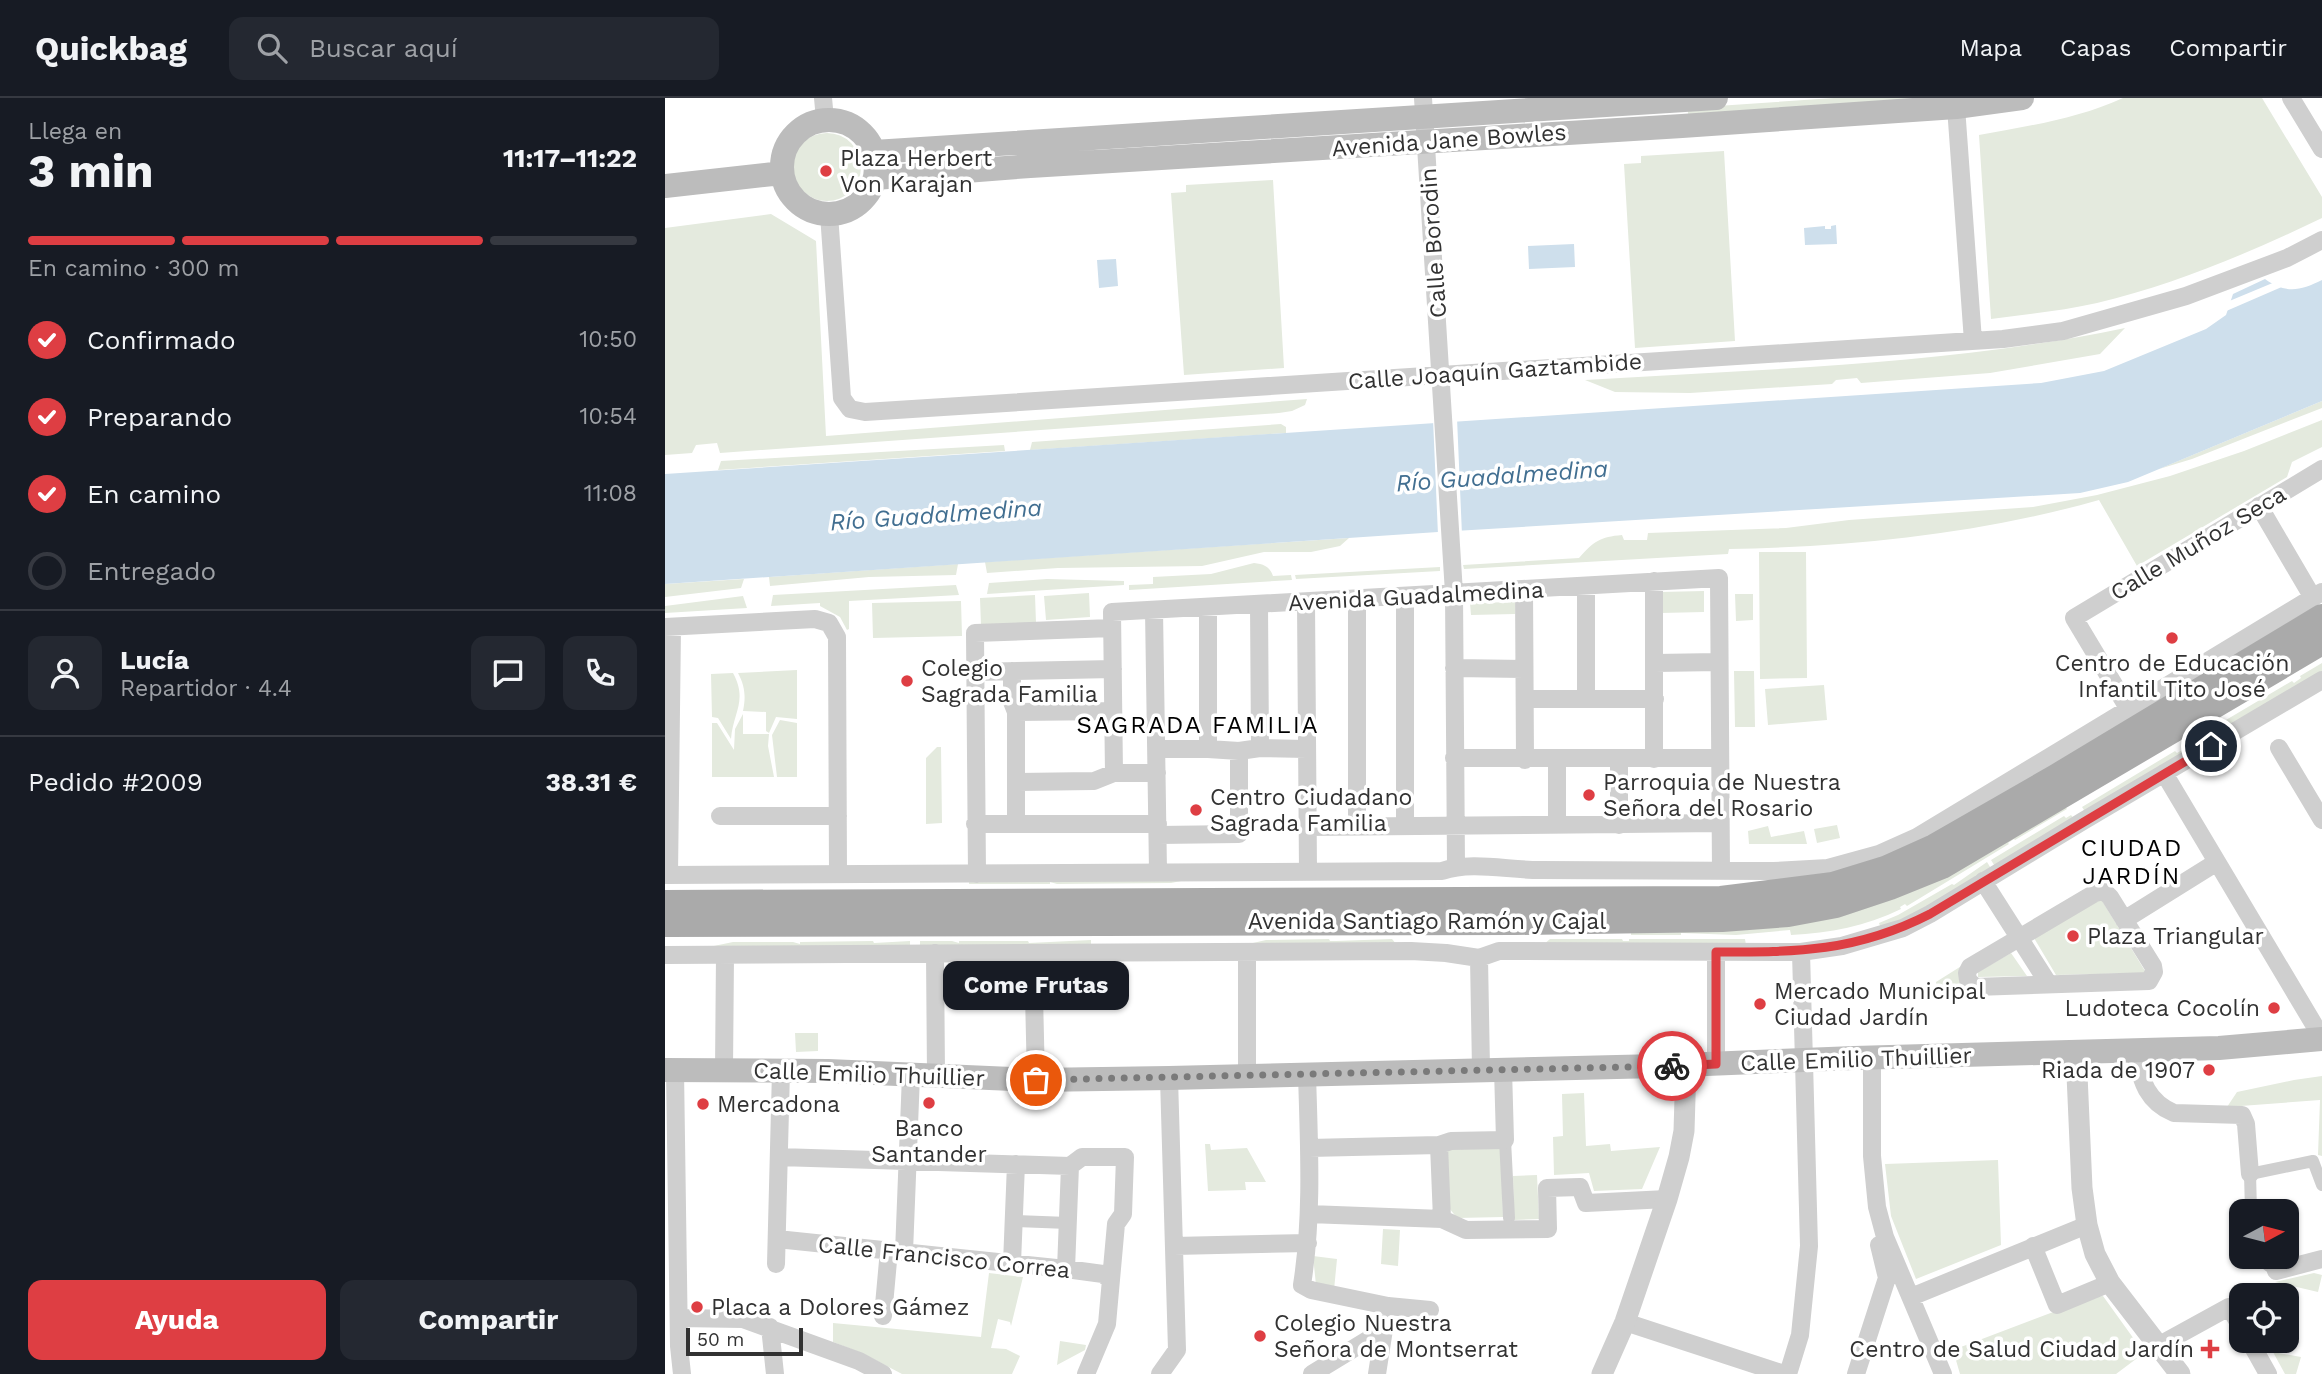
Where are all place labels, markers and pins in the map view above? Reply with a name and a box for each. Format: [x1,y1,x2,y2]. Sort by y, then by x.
place label: Plaza Herbert Von Karajan [840,145,992,198]
marker: Plaza Herbert Von Karajan [818,163,834,179]
marker: Centro de Educación Infantil Tito José [2164,630,2180,646]
place label: Centro de Educación Infantil Tito José [2055,650,2289,703]
place label: Colegio Sagrada Familia [921,655,1098,708]
marker: Colegio Sagrada Familia [899,673,915,689]
pin [2181,716,2241,776]
place label: Parroquia de Nuestra Señora del Rosario [1603,769,1841,822]
place label: Centro Ciudadano Sagrada Familia [1210,784,1412,837]
marker: Parroquia de Nuestra Señora del Rosario [1581,787,1597,803]
marker: Centro Ciudadano Sagrada Familia [1188,802,1204,818]
place label: Plaza Triangular [2087,923,2264,950]
marker: Plaza Triangular [2065,928,2081,944]
callout: Come Frutas [943,961,1129,1010]
place label: Mercado Municipal Ciudad Jardín [1774,978,1985,1031]
place label: Ludoteca Cocolín [2065,995,2260,1022]
marker: Mercado Municipal Ciudad Jardín [1752,996,1768,1012]
marker: Ludoteca Cocolín [2266,1000,2282,1016]
pin [1006,1050,1066,1110]
place label: Riada de 1907 [2041,1057,2195,1084]
marker: Riada de 1907 [2201,1062,2217,1078]
place label: Mercadona [717,1091,840,1118]
marker: Banco Santander [921,1095,937,1111]
marker: Mercadona [695,1096,711,1112]
place label: Banco Santander [871,1115,987,1168]
place label: Placa a Dolores Gámez [711,1294,969,1321]
marker: Placa a Dolores Gámez [689,1299,705,1315]
place label: Colegio Nuestra Señora de Montserrat [1274,1310,1518,1363]
marker: Colegio Nuestra Señora de Montserrat [1252,1328,1268,1344]
place label: Centro de Salud Ciudad Jardín [1849,1336,2194,1363]
marker: Centro de Salud Ciudad Jardín [2200,1339,2220,1359]

